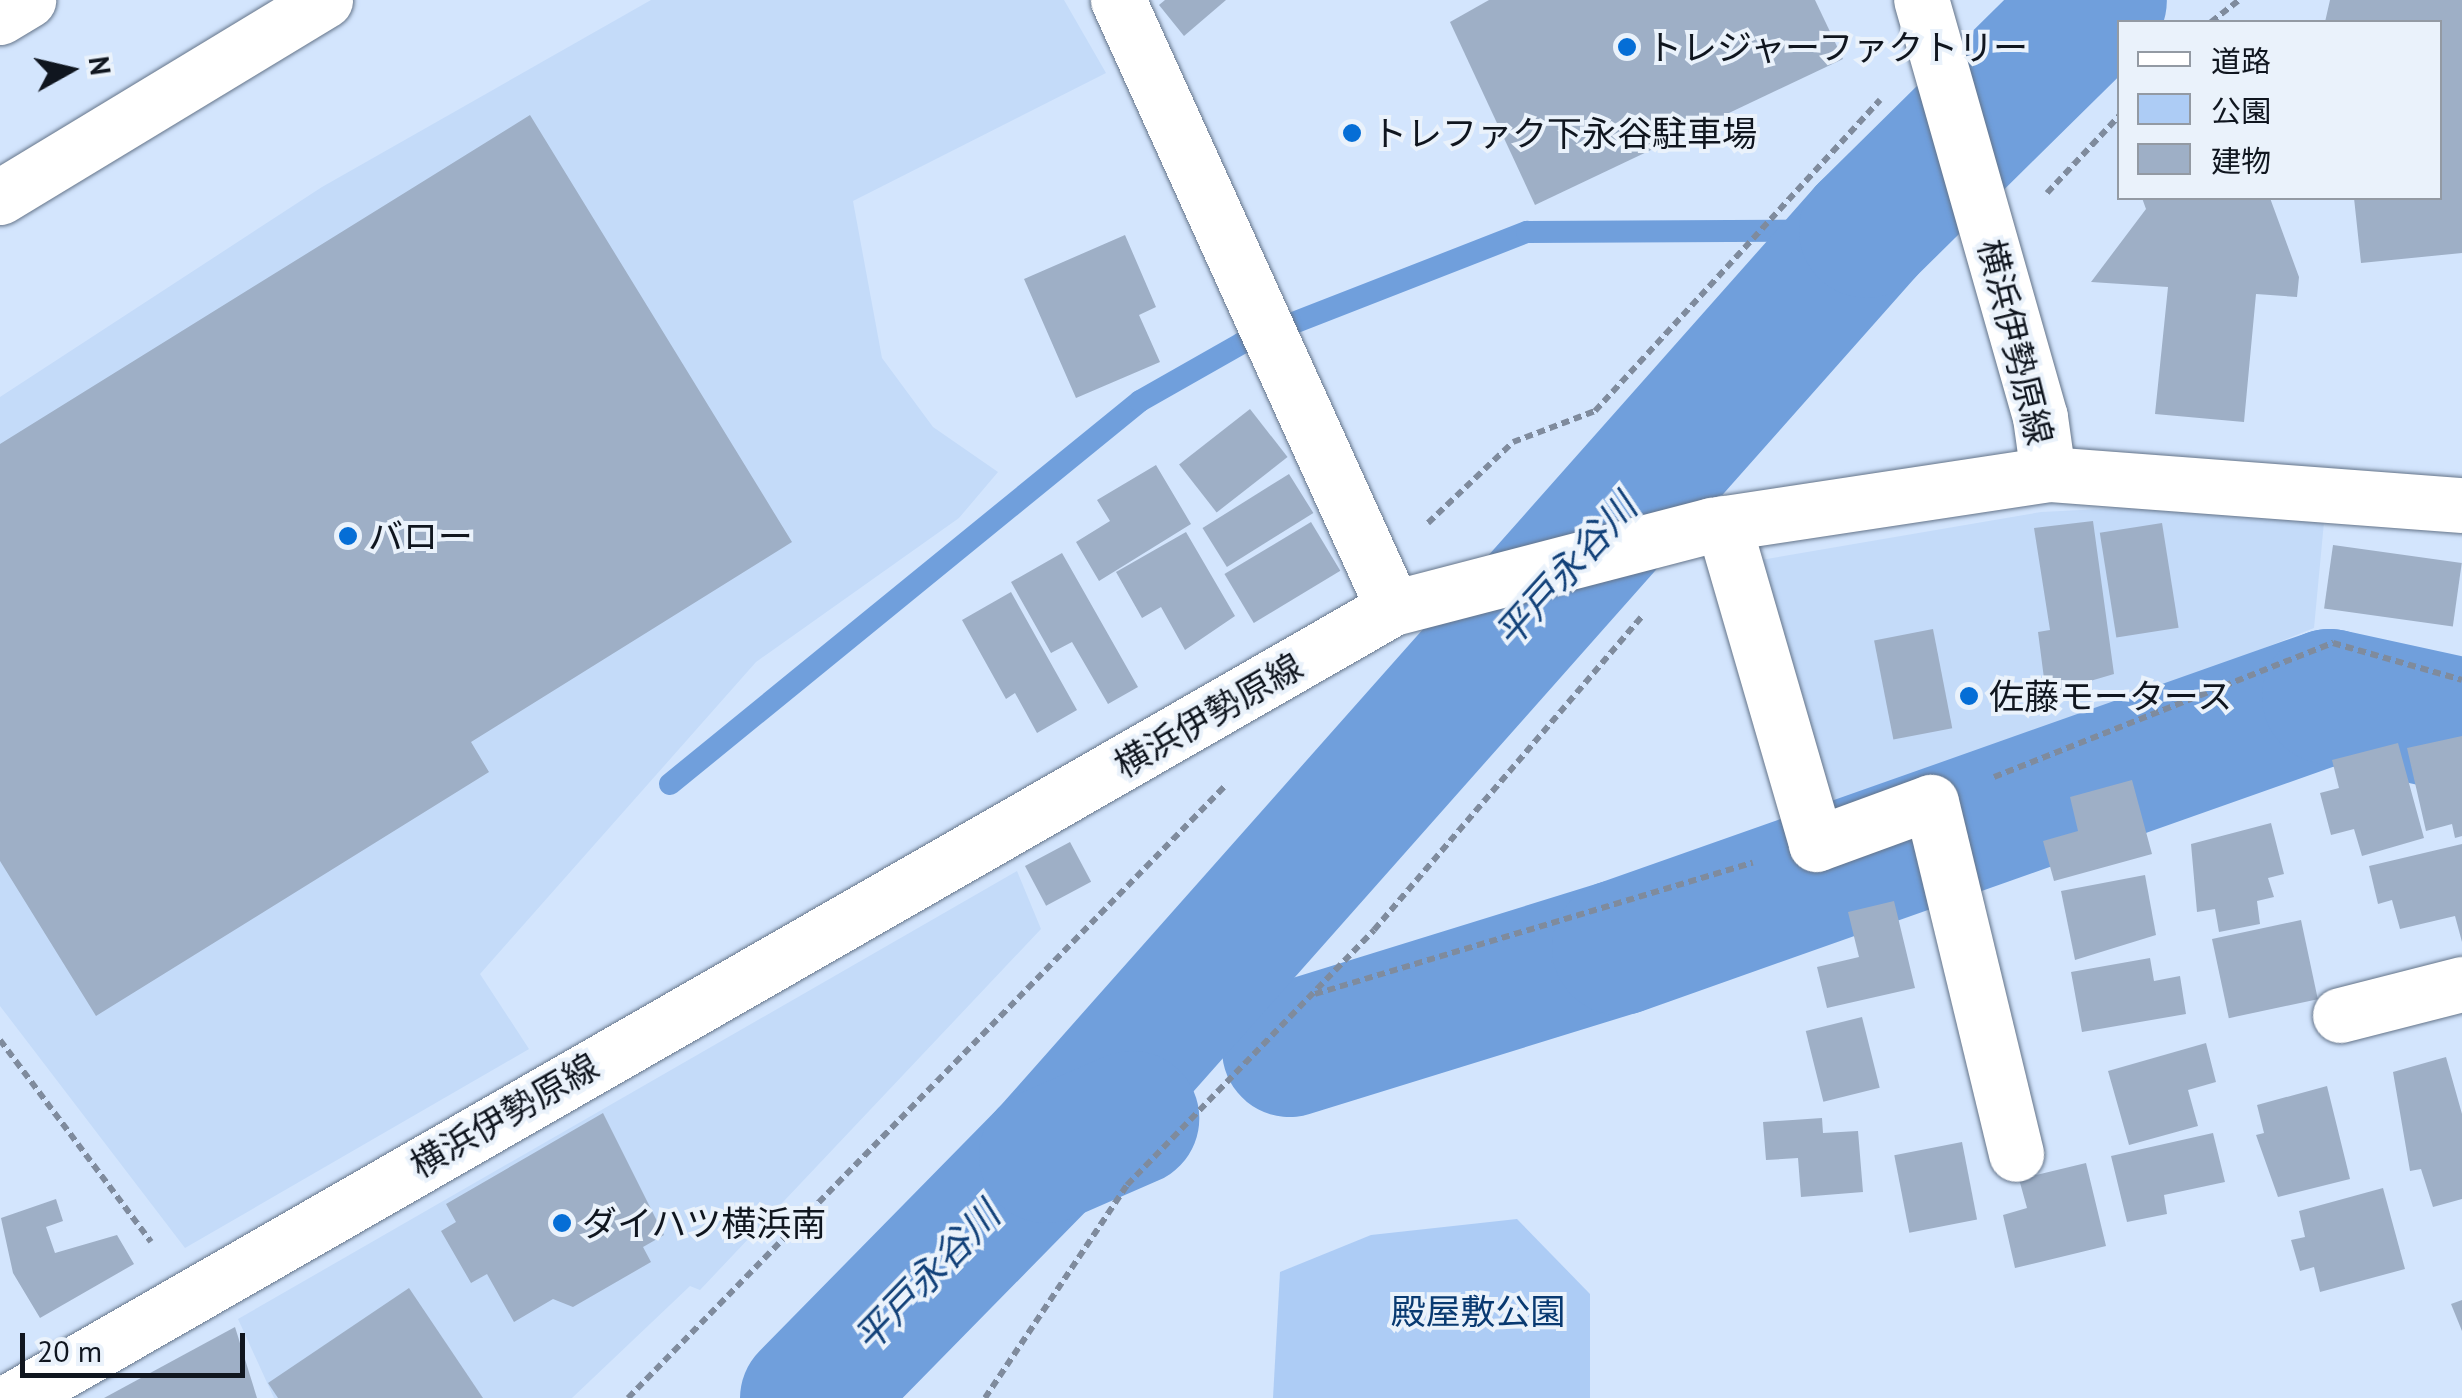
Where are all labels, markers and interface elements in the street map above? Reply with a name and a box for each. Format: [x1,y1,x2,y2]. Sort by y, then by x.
north arrow [20,20,120,120]
legend [2117,20,2442,200]
place label: トレジャーファクトリー [1647,26,2032,68]
marker: トレジャーファクトリー [1616,36,1638,58]
text: 道路 [2211,41,2271,80]
text: N [81,54,120,77]
text: 公園 [2211,91,2271,130]
place label: トレファク下永谷駐車場 [1372,112,1757,154]
marker: トレファク下永谷駐車場 [1341,122,1363,144]
text: 建物 [2211,141,2271,180]
street label: 横浜伊勢原線 [1970,235,2062,449]
water label: 平戸永谷川 [1484,484,1646,656]
place label: バロー [368,515,473,557]
marker: バロー [337,525,359,547]
street label: 横浜伊勢原線 [1107,644,1309,786]
place label: 佐藤モータース [1989,675,2234,717]
marker: 佐藤モータース [1958,685,1980,707]
street label: 横浜伊勢原線 [403,1044,605,1186]
water label: 平戸永谷川 [844,1192,1008,1360]
place label: ダイハツ横浜南 [582,1202,827,1244]
marker: ダイハツ横浜南 [551,1212,573,1234]
park label: 殿屋敷公園 [1391,1290,1565,1332]
scale bar [25,1313,250,1375]
text: 20 m [37,1331,102,1370]

